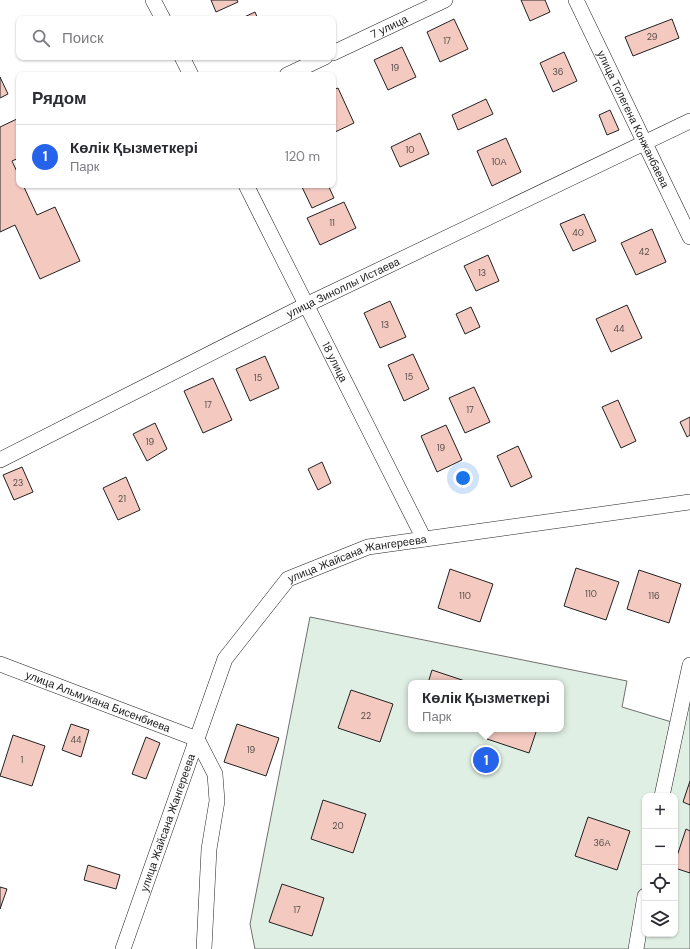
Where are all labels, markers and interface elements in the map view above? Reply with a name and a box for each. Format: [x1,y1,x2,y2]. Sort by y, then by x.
street label: 7 улица [368,11,410,41]
search box [16,16,336,60]
icon: search [30,27,52,49]
text: Поиск [62,28,104,48]
house number: 29 [647,31,658,43]
house number: 17 [443,35,451,47]
street label: улица Толегена Конжанбаева [594,48,673,191]
house number: 19 [391,62,400,74]
house number: 36 [553,66,564,78]
text: Рядом [32,87,87,109]
text: Көлік Қызметкері [70,138,198,158]
house number: 10 [406,144,414,156]
text: 1 [43,148,47,165]
text: 120 m [285,148,320,165]
house number: 10А [492,156,506,168]
text: Парк [70,158,100,175]
house number: 11 [329,217,335,229]
house number: 40 [572,227,584,239]
house number: 42 [639,246,649,258]
street label: улица Зиноллы Истаева [284,254,403,321]
house number: 13 [478,267,486,279]
house number: 13 [381,319,389,331]
house number: 44 [614,323,625,335]
street label: 18 улица [319,339,351,385]
house number: 15 [405,371,413,383]
house number: 15 [254,372,262,384]
house number: 17 [204,399,212,411]
house number: 17 [466,404,474,416]
house number: 19 [146,436,155,448]
house number: 19 [437,442,446,454]
your location [453,468,473,488]
house number: 23 [13,477,23,489]
house number: 21 [118,493,126,505]
street label: улица Жайсана Жангереева [286,532,428,585]
house number: 110 [585,588,597,600]
house number: 110 [459,590,471,602]
house number: 116 [648,590,660,602]
street label: улица Альмукана Бисенбиева [24,667,173,736]
popup [408,680,564,732]
text: Көлік Қызметкері [422,688,550,708]
text: Парк [422,708,452,725]
house number: 22 [361,710,371,722]
house number: 44 [71,734,82,746]
house number: 19 [247,744,256,756]
pin: 1 [473,745,499,775]
street label: улица Жайсана Жангереева [137,751,198,893]
house number: 1 [21,754,24,766]
map controls [642,793,678,937]
button: + [642,793,678,829]
house number: 20 [332,820,344,832]
button: − [642,829,678,865]
house number: 36А [594,837,610,849]
button: locate [642,865,678,901]
button: layers [642,901,678,937]
house number: 17 [293,904,301,916]

